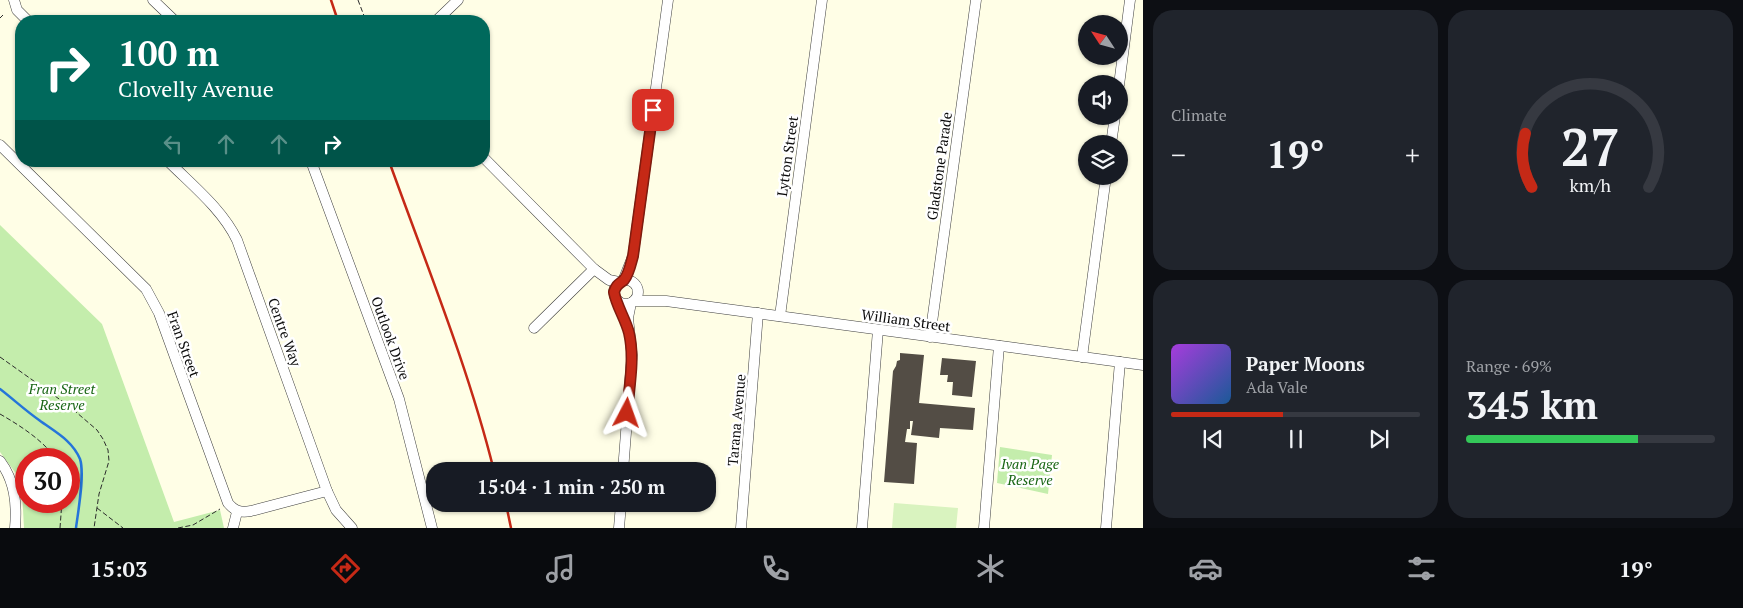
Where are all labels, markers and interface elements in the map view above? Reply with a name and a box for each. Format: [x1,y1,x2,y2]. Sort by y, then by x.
north arrow [1078,15,1128,65]
map controls [1078,15,1128,185]
text: 100 m [118,30,219,76]
icon: right [35,35,100,100]
text: Clovelly Avenue [118,74,274,103]
button: sound [1078,75,1128,125]
pin [632,89,674,131]
icon: arrive [639,96,667,124]
text: Climate [1171,104,1227,126]
street label: Gladstone Parade [922,111,956,221]
text: 27 [1561,112,1620,181]
street label: Lytton Street [772,114,802,198]
text: 19° [1266,129,1325,179]
icon: left [159,130,187,158]
icon: ahead [212,130,240,158]
icon: ahead [265,130,293,158]
icon: right [318,130,346,158]
button: layers [1078,135,1128,185]
text: − [1171,136,1186,173]
text: + [1405,136,1420,173]
text: km/h [1570,173,1612,197]
street label: Outlook Drive [367,294,415,382]
street label: Centre Way [264,295,306,370]
street label: William Street [860,304,953,336]
street label: Fran Street [163,308,205,380]
text: Paper Moons [1246,351,1365,376]
text: Range · 69% [1466,355,1552,377]
street label: Tarana Avenue [723,373,749,467]
text: Ada Vale [1246,376,1308,398]
park label: Fran Street Reserve [28,379,95,414]
text: 345 km [1466,380,1598,430]
position arrow [600,386,652,438]
icon: previous [1199,425,1227,453]
icon: pause [1282,425,1310,453]
icon: next [1365,425,1393,453]
speed limit sign: 30 [15,448,80,513]
park label: Ivan Page Reserve [1000,454,1060,489]
text: 15:04 · 1 min · 250 m [477,474,665,499]
icon: directions [328,551,363,586]
icon: music [543,551,578,586]
icon: phone [758,551,793,586]
icon: climate [973,551,1008,586]
icon: car [1188,551,1223,586]
icon: filters [1404,551,1439,586]
text: 15:03 [90,554,147,583]
text: 19° [1619,554,1653,583]

